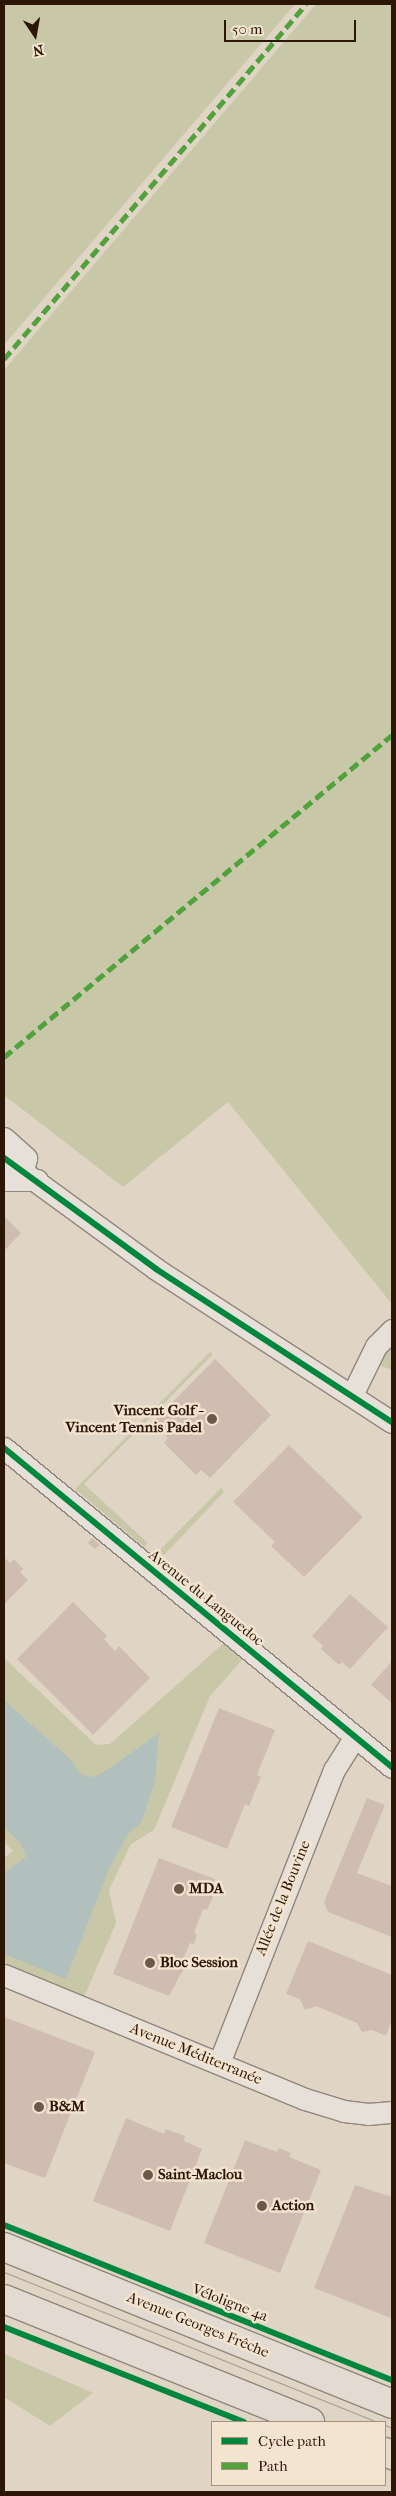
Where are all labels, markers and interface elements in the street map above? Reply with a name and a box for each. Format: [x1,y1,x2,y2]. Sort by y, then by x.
north arrow [10,10,60,60]
scale bar [226,10,358,42]
text: 50 m [232,20,262,38]
text: N [31,41,45,60]
place label: Vincent Golf - Vincent Tennis Padel [66,1401,202,1436]
marker: Vincent Golf - Vincent Tennis Padel [206,1413,218,1425]
street label: Avenue du Languedoc [145,1546,267,1650]
street label: Allée de la Bouvine [252,1838,314,1958]
place label: MDA [189,1880,224,1898]
marker: MDA [173,1883,185,1895]
place label: Bloc Session [160,1954,238,1972]
marker: Bloc Session [144,1957,156,1969]
street label: Avenue Méditerranée [127,2019,265,2089]
place label: B&M [49,2098,85,2116]
marker: B&M [33,2101,45,2113]
place label: Saint-Maclou [158,2166,242,2184]
marker: Saint-Maclou [142,2169,154,2181]
place label: Action [272,2197,314,2215]
marker: Action [256,2200,268,2212]
street label: Véloligne 4a [190,2280,270,2326]
street label: Avenue Georges Frêche [124,2288,272,2362]
legend [211,2421,386,2486]
text: Cycle path [258,2432,326,2450]
text: Path [258,2457,288,2475]

